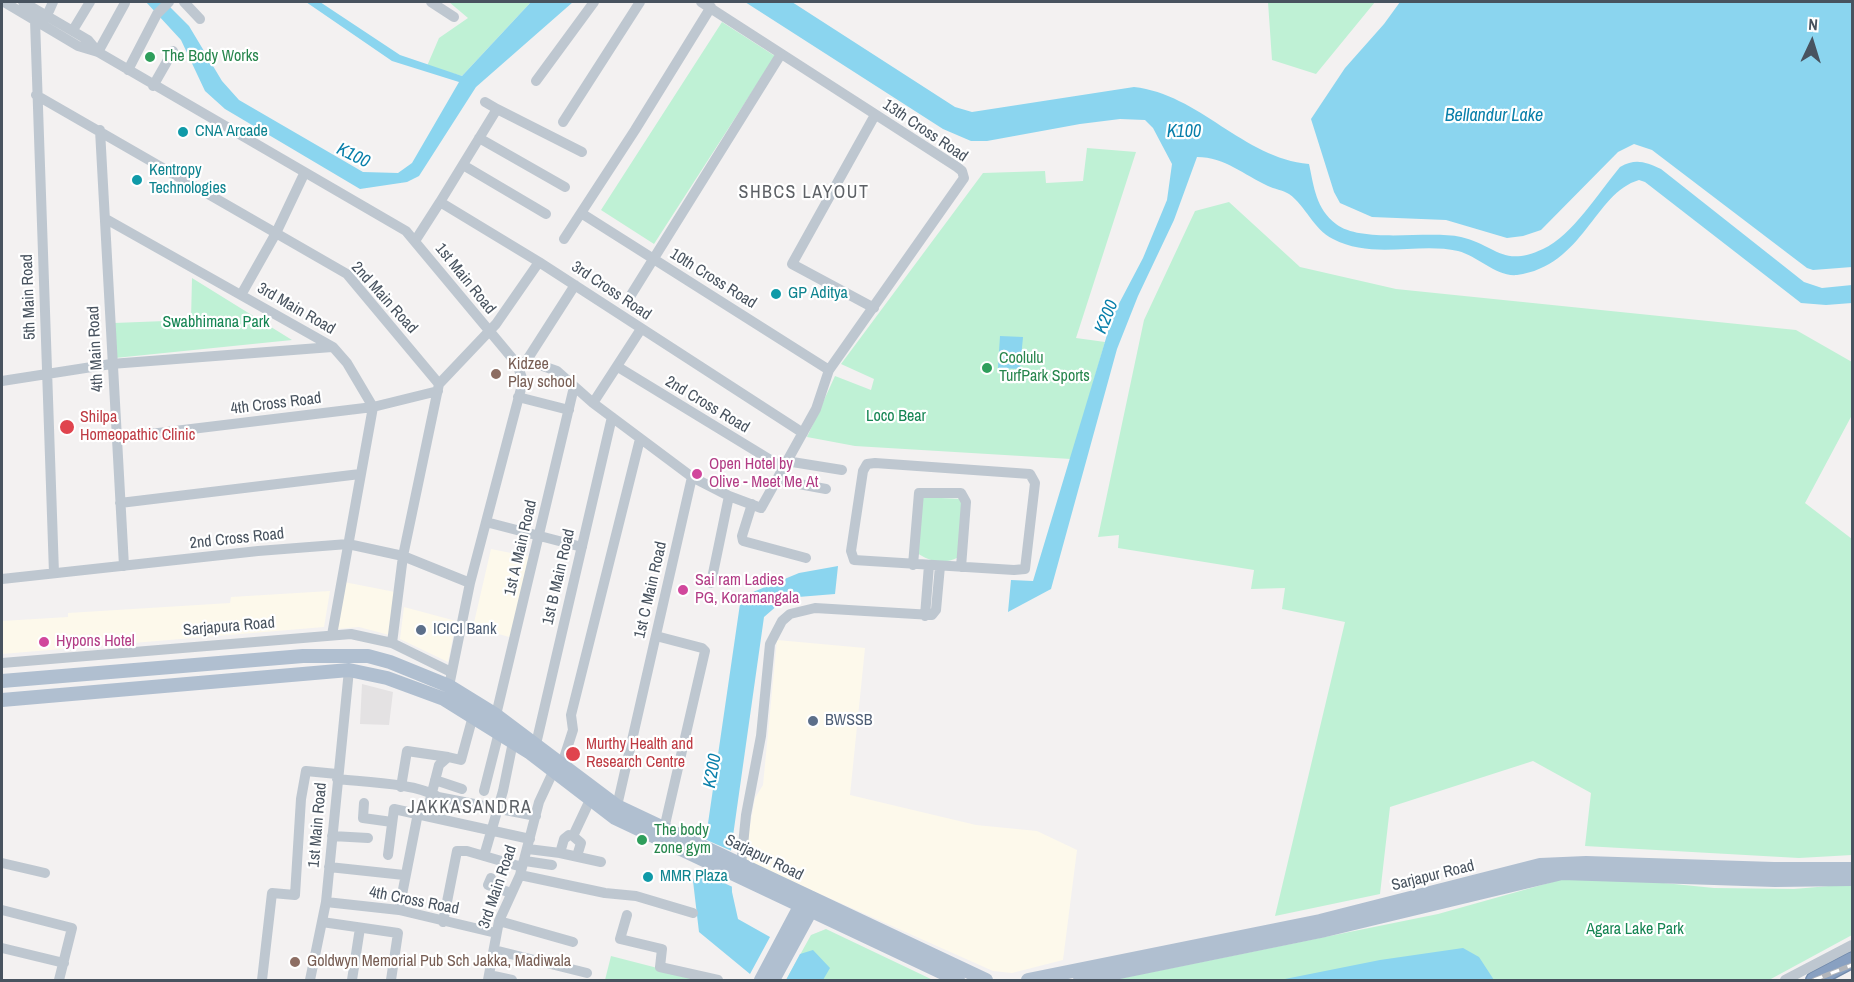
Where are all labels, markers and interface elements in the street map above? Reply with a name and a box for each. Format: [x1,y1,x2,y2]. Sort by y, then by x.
north arrow [1782,12,1842,72]
text: N [1808,13,1819,35]
place label: The Body Works [162,47,259,67]
marker: The Body Works [143,50,157,64]
street label: 13th Cross Road [879,96,971,166]
water label: Bellandur Lake [1445,105,1543,127]
water label: K100 [1167,121,1201,143]
place label: CNA Arcade [195,122,268,142]
marker: CNA Arcade [176,125,190,139]
water label: K100 [333,139,373,173]
place label: Kentropy Technologies [149,161,226,199]
marker: Kentropy Technologies [130,173,144,187]
district label: SHBCS LAYOUT [739,182,869,204]
street label: 1st Main Road [431,240,499,318]
street label: 10th Cross Road [666,245,760,313]
street label: 5th Main Road [18,254,40,340]
street label: 3rd Cross Road [568,257,654,325]
street label: 2nd Main Road [347,258,421,338]
street label: 3rd Main Road [254,279,338,339]
place label: GP Aditya [788,284,848,304]
marker: GP Aditya [769,287,783,301]
water label: K200 [1091,297,1123,337]
street label: 4th Main Road [84,306,108,392]
park label: Swabhimana Park [162,313,270,333]
place label: Coolulu TurfPark Sports [999,349,1090,387]
place label: Kidzee Play school [508,355,575,393]
marker: Coolulu TurfPark Sports [980,361,994,375]
marker: Kidzee Play school [489,367,503,381]
street label: 2nd Cross Road [661,372,753,438]
street label: 4th Cross Road [230,389,322,419]
park label: Loco Bear [866,407,926,427]
place label: Shilpa Homeopathic Clinic [80,408,195,446]
marker: Shilpa Homeopathic Clinic [58,418,76,436]
place label: Open Hotel by Olive - Meet Me At [709,455,818,493]
marker: Open Hotel by Olive - Meet Me At [690,467,704,481]
street label: 1st A Main Road [501,498,541,598]
street label: 2nd Cross Road [189,524,285,554]
street label: 1st B Main Road [539,527,579,627]
street label: 1st C Main Road [631,540,671,640]
place label: Sai ram Ladies PG, Koramangala [695,571,799,609]
marker: Sai ram Ladies PG, Koramangala [676,583,690,597]
street label: Sarjapura Road [182,613,276,641]
place label: ICICI Bank [433,620,496,640]
marker: ICICI Bank [414,623,428,637]
place label: Hypons Hotel [56,632,135,652]
marker: Hypons Hotel [37,635,51,649]
place label: BWSSB [825,711,872,731]
marker: BWSSB [806,714,820,728]
place label: Murthy Health and Research Centre [586,735,693,773]
marker: Murthy Health and Research Centre [564,745,582,763]
water label: K200 [699,752,727,790]
street label: 1st Main Road [305,782,331,868]
district label: JAKKASANDRA [408,797,532,819]
place label: The body zone gym [654,821,711,859]
street label: Sarjapur Road [722,831,806,885]
marker: The body zone gym [635,833,649,847]
street label: 3rd Main Road [475,843,521,931]
street label: Sarjapur Road [1390,856,1476,896]
place label: MMR Plaza [660,867,728,887]
marker: MMR Plaza [641,870,655,884]
street label: 4th Cross Road [367,883,461,919]
park label: Agara Lake Park [1586,920,1684,940]
place label: Goldwyn Memorial Pub Sch Jakka, Madiwala [307,952,571,972]
marker: Goldwyn Memorial Pub Sch Jakka, Madiwala [288,955,302,969]

